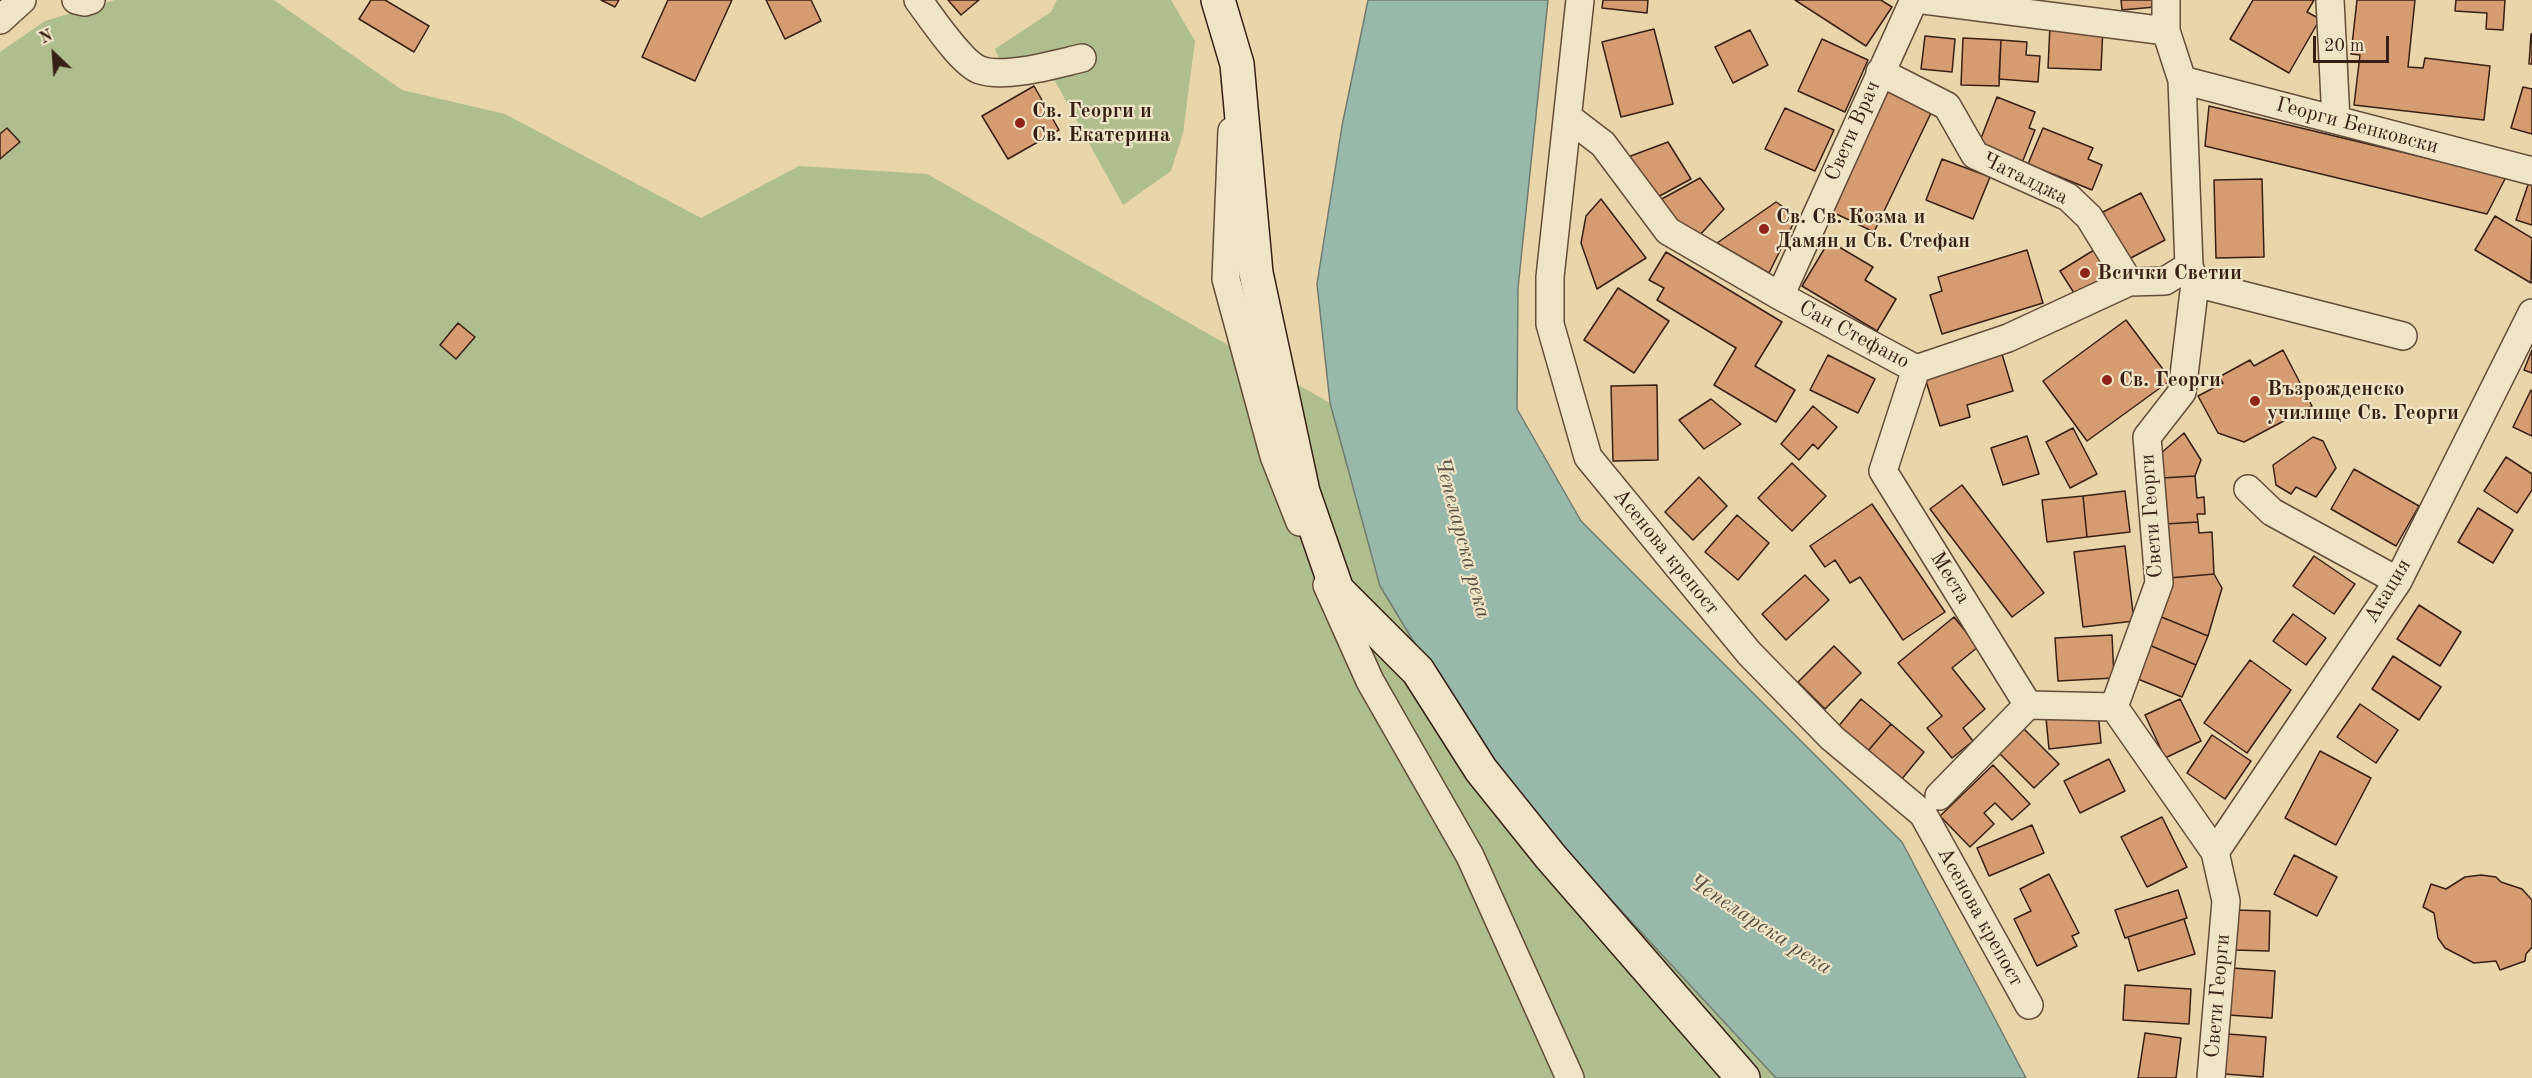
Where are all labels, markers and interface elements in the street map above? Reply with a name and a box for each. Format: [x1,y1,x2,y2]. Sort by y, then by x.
north arrow [24,24,84,84]
scale bar [2316,24,2392,62]
text: N [37,28,55,48]
text: 20 m [2324,37,2364,55]
street label: Свети Врач [1820,77,1886,185]
street label: Георги Бенковски [2273,92,2441,160]
place label: Св. Георги и Св. Екатерина [1032,98,1170,148]
marker: Св. Георги и Св. Екатерина [1013,116,1027,130]
street label: Чаталджа [1978,147,2072,211]
place label: Св. Св. Козма и Дамян и Св. Стефан [1776,204,1970,254]
marker: Св. Св. Козма и Дамян и Св. Стефан [1757,222,1771,236]
place label: Всички Светии [2097,260,2242,286]
marker: Всички Светии [2078,266,2092,280]
street label: Сан Стефано [1794,295,1914,375]
place label: Св. Георги [2119,367,2221,393]
marker: Св. Георги [2100,373,2114,387]
place label: Възрожденско училище Св. Георги [2267,376,2459,426]
marker: Възрожденско училище Св. Георги [2248,394,2262,408]
street label: Свети Георги [2135,453,2169,579]
water label: Чепеларска река [1428,455,1496,621]
street label: Асенова крепост [1607,484,1725,620]
street label: Места [1924,547,1976,609]
street label: Акация [2359,554,2417,628]
street label: Асенова крепост [1931,843,2029,991]
water label: Чепеларска река [1683,869,1837,981]
street label: Свети Георги [2200,933,2236,1059]

